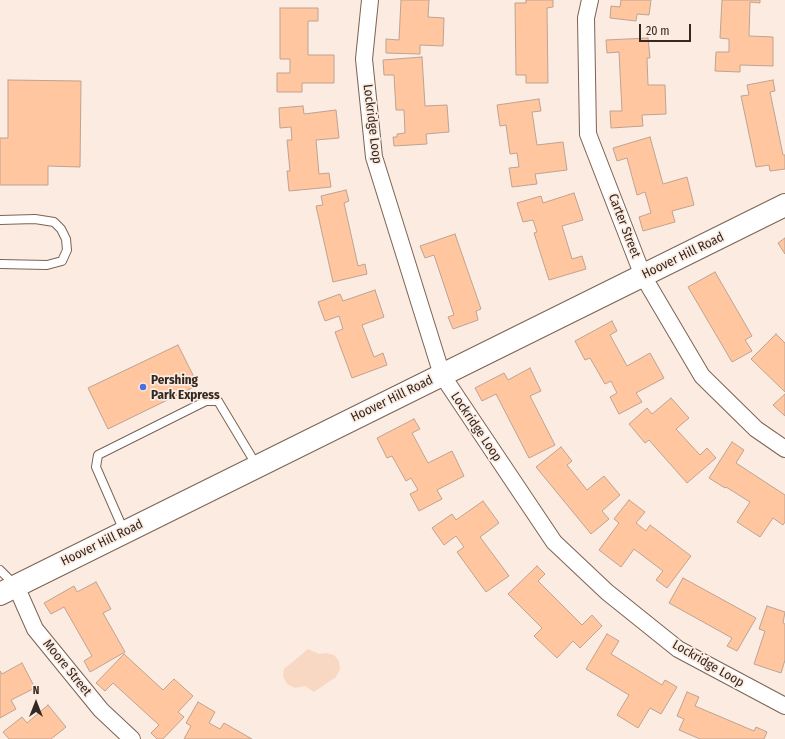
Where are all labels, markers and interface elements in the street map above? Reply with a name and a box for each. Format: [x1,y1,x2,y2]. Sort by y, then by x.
scale bar [641,16,693,42]
text: 20 m [646,24,670,38]
street label: Lockridge Loop [359,83,385,165]
street label: Carter Street [605,192,643,260]
street label: Hoover Hill Road [639,229,727,283]
place label: Pershing Park Express [151,372,220,403]
street label: Hoover Hill Road [348,372,436,426]
marker: Pershing Park Express [138,382,148,392]
street label: Lockridge Loop [447,389,505,465]
street label: Hoover Hill Road [58,516,146,570]
street label: Moore Street [39,636,95,700]
street label: Lockridge Loop [669,637,747,691]
north arrow [16,683,56,723]
text: N [33,684,39,697]

